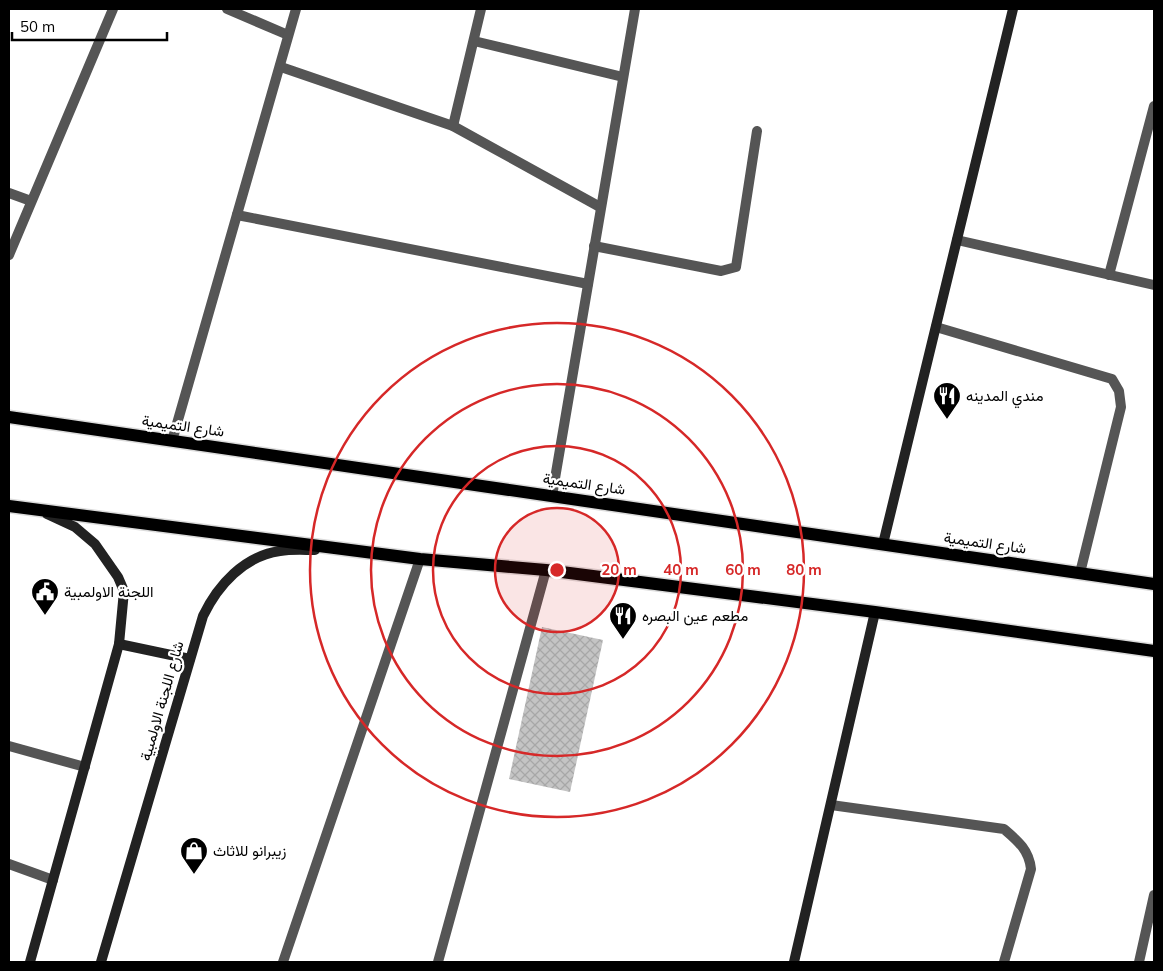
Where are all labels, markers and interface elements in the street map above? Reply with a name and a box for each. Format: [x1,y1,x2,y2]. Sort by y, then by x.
scale bar [12,10,168,42]
text: 50 m [20,17,55,36]
restaurant icon: مندي المدينه [932,381,962,420]
place label: مندي المدينه [966,386,1043,409]
street label: شارع التميمية [140,410,226,443]
street label: شارع التميمية [541,468,627,501]
street label: شارع التميمية [942,527,1028,560]
text: 20 m [601,560,637,579]
text: 40 m [663,560,699,579]
text: 60 m [725,560,761,579]
text: 80 m [786,560,822,579]
centre of rings [548,561,566,579]
public building icon: اللجنة الاولمبية [30,577,60,616]
place label: اللجنة الاولمبية [64,582,154,601]
restaurant icon: مطعم عين البصره [608,601,638,640]
place label: مطعم عين البصره [642,606,748,626]
street label: شارع اللجنة الاولمبية [135,639,190,763]
shop icon: زيبرانو للاثاث [179,836,209,875]
place label: زيبرانو للاثاث [213,841,287,860]

